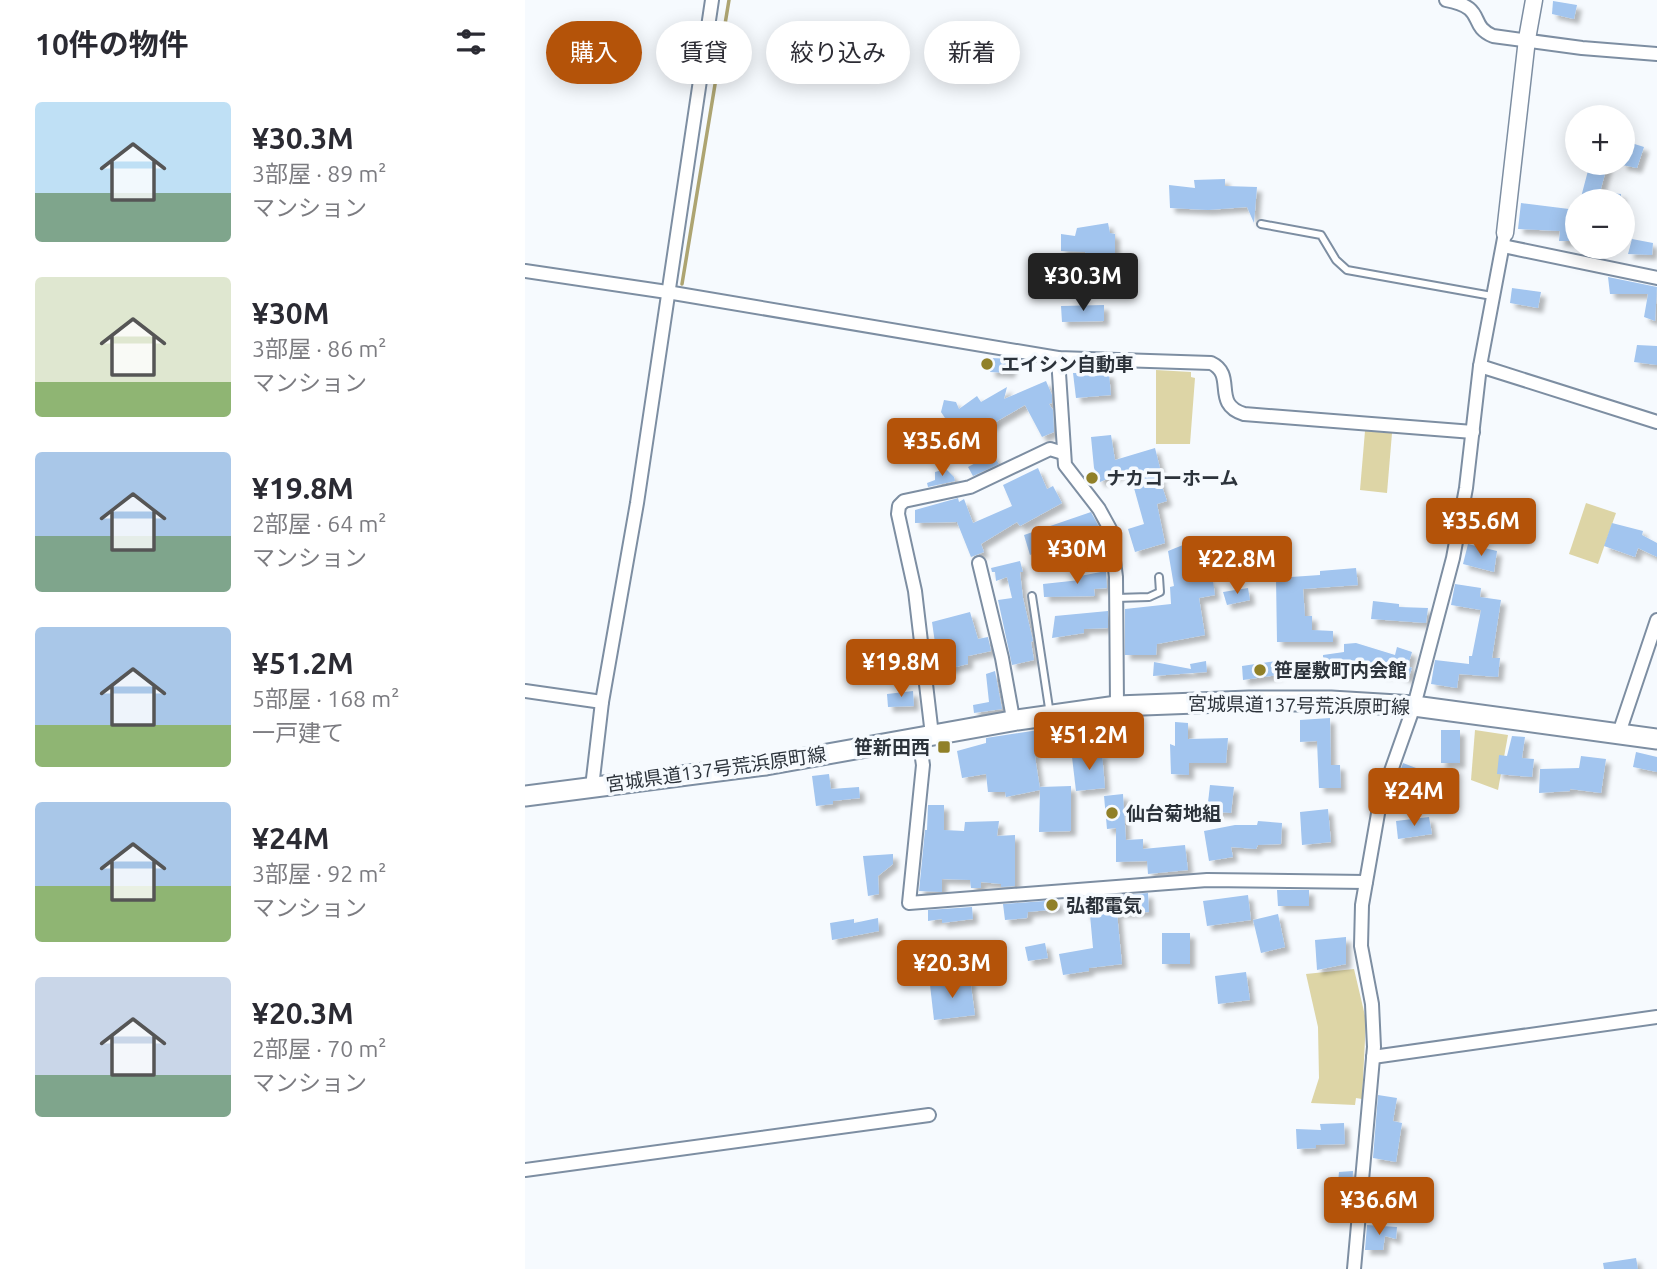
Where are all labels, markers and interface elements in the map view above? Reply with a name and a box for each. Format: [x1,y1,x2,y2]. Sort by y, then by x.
chip: 購入 [546,21,642,84]
chip: 賃貸 [656,21,752,84]
chip: 絞り込み [766,21,910,84]
chip: 新着 [924,21,1020,84]
icon: filters [452,23,490,61]
text: 10件の物件 [35,27,189,61]
map controls [1565,105,1635,259]
button: + [1565,105,1635,175]
text: ¥30.3M [252,121,354,155]
icon: home [91,130,175,214]
text: 3部屋 · 89 m² [252,161,386,186]
button: − [1565,189,1635,259]
text: マンション [252,195,367,220]
pin: ¥30.3M [1026,254,1140,313]
text: ¥30.3M [1044,263,1122,288]
text: ¥30M [252,296,329,330]
icon: home [91,305,175,389]
text: 3部屋 · 86 m² [252,336,386,361]
place label: エイシン自動車 [1001,353,1134,375]
marker: エイシン自動車 [979,356,995,372]
text: マンション [252,370,367,395]
pin: ¥35.6M [885,419,999,478]
text: ¥35.6M [903,428,981,453]
place label: ナカコーホーム [1106,467,1238,489]
marker: ナカコーホーム [1084,470,1100,486]
text: ¥19.8M [252,471,354,505]
icon: home [91,480,175,564]
pin: ¥35.6M [1424,498,1538,558]
text: ¥35.6M [1442,508,1520,533]
text: 2部屋 · 64 m² [252,511,386,536]
pin: ¥30M [1036,526,1118,586]
text: ¥30M [1047,536,1107,561]
pin: ¥22.8M [1180,536,1294,596]
text: マンション [252,545,367,570]
text: ¥22.8M [1198,546,1276,571]
pin: ¥19.8M [844,640,958,699]
text: ¥51.2M [252,646,354,680]
text: ¥19.8M [862,649,940,674]
icon: home [91,655,175,739]
place label: 笹屋敷町内会館 [1274,659,1407,681]
marker: 笹屋敷町内会館 [1252,662,1268,678]
text: 5部屋 · 168 m² [252,686,399,711]
street label: 宮城県道137号荒浜原町線 [1188,692,1410,718]
pin: ¥51.2M [1032,712,1146,772]
text: 一戸建て [252,720,344,745]
text: ¥51.2M [1050,722,1128,747]
place label: 笹新田西 [854,736,930,758]
marker: 笹新田西 [936,739,952,755]
street label: 宮城県道137号荒浜原町線 [604,743,828,795]
pin: ¥24M [1373,768,1455,828]
text: ¥24M [1384,778,1444,803]
place label: 仙台菊地組 [1126,802,1221,824]
marker: 仙台菊地組 [1104,805,1120,821]
text: ¥24M [252,821,329,855]
icon: home [91,830,175,914]
text: 3部屋 · 92 m² [252,861,386,886]
place label: 弘都電気 [1066,894,1142,916]
text: マンション [252,895,367,920]
marker: 弘都電気 [1044,897,1060,913]
pin: ¥20.3M [895,940,1009,1000]
text: ¥20.3M [913,950,991,975]
text: ¥20.3M [252,996,354,1030]
icon: home [91,1005,175,1089]
text: 2部屋 · 70 m² [252,1036,386,1061]
text: マンション [252,1070,367,1095]
pin: ¥36.6M [1322,1178,1436,1237]
text: ¥36.6M [1340,1187,1418,1212]

